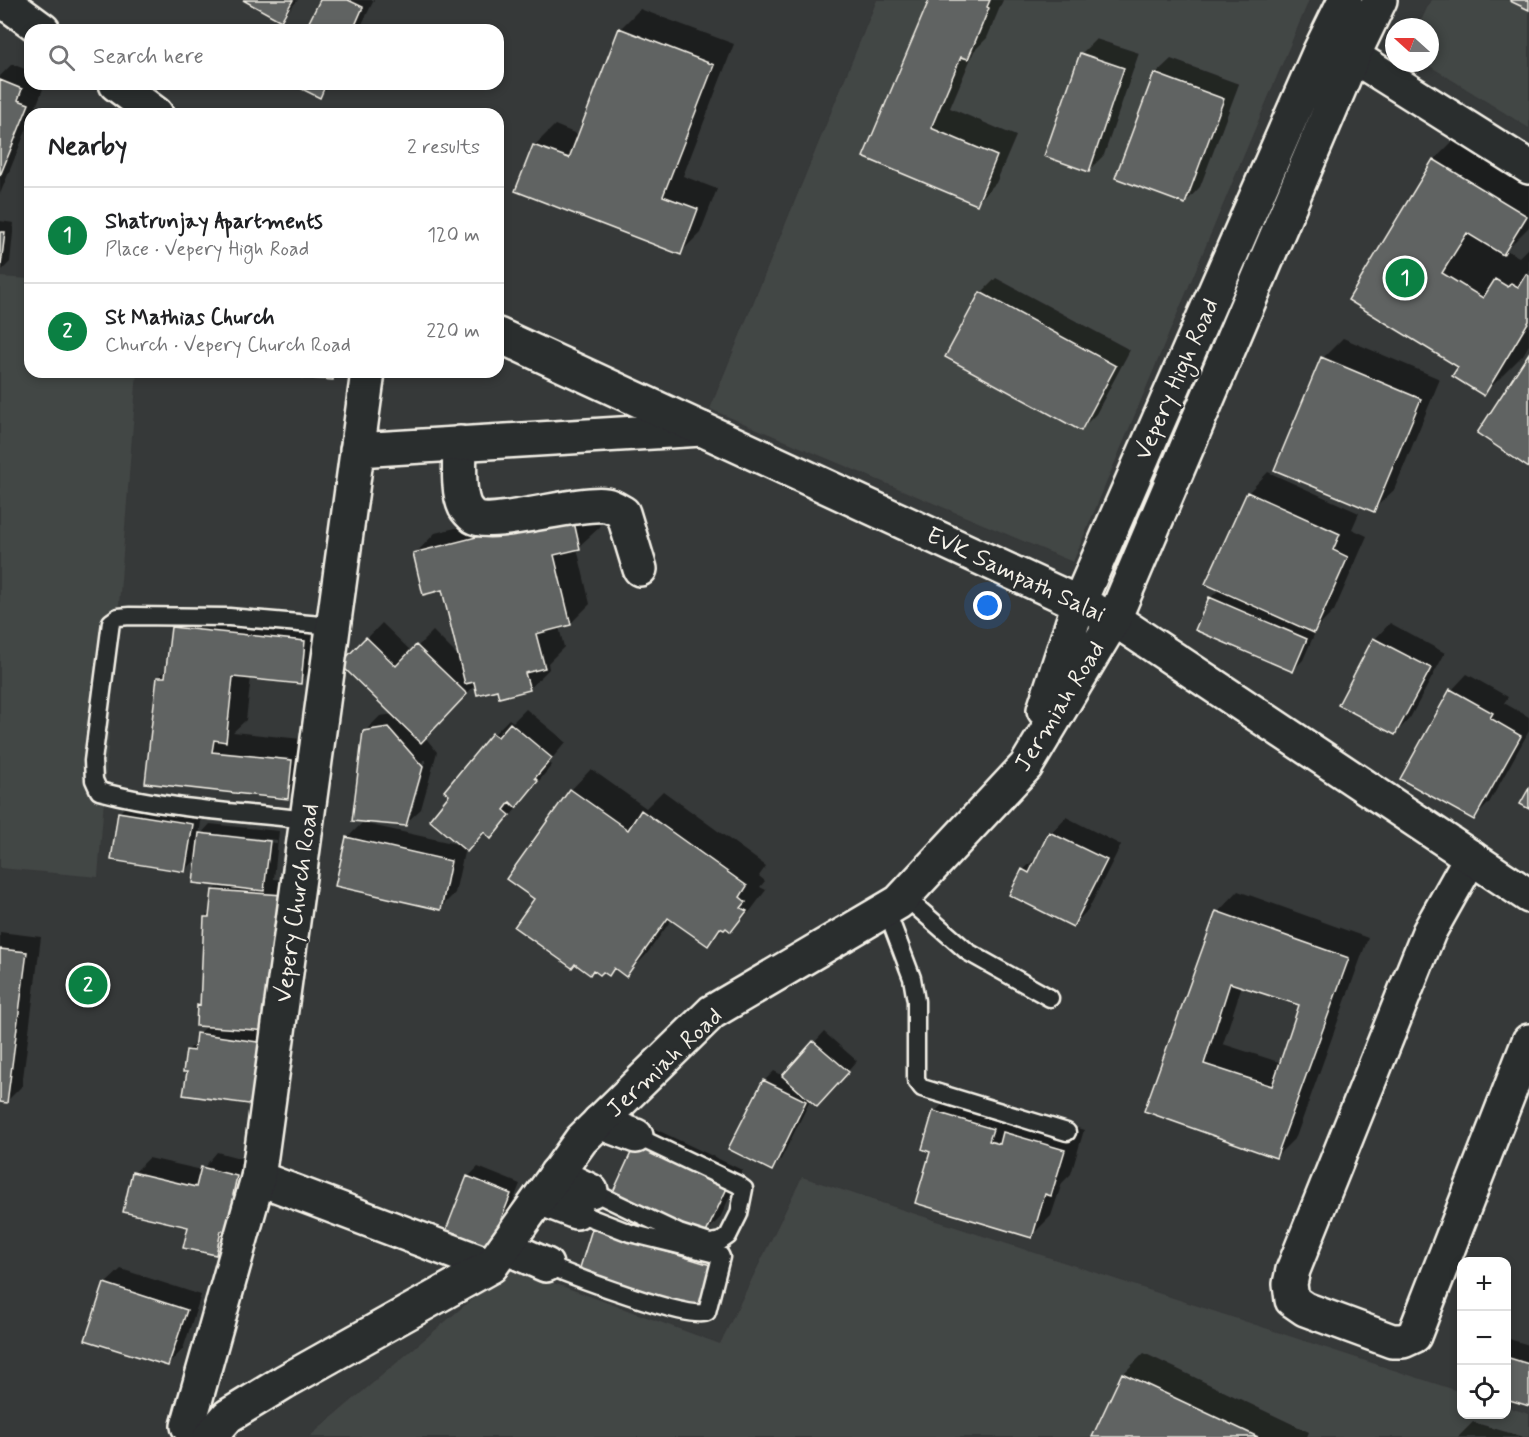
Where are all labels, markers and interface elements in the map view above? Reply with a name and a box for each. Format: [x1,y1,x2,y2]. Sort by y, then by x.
north arrow [1385,18,1439,72]
search box [24,24,504,90]
icon: search [45,41,78,74]
text: Search here [93,43,204,71]
text: Nearby [48,130,127,164]
text: 2 results [407,134,480,161]
text: Shatrunjay Apartments [105,208,323,236]
text: 1 [63,222,72,249]
text: 120 m [427,222,480,249]
text: Place · Vepery High Road [105,236,309,263]
pin: 1 [1386,256,1424,300]
street label: Vepery High Road [1128,294,1229,466]
text: St Mathias Church [105,304,275,332]
text: 2 [63,318,72,345]
text: 220 m [426,318,480,345]
text: Church · Vepery Church Road [105,332,351,359]
street label: EVK Sampath Salai [921,520,1110,630]
your location [973,591,1002,620]
street label: Jermiah Road [1008,636,1113,778]
street label: Vepery Church Road [268,802,327,1005]
pin: 2 [68,962,107,1008]
street label: Jermiah Road [600,1001,730,1125]
map controls [1457,1257,1511,1419]
button: + [1457,1257,1511,1311]
button: − [1457,1311,1511,1365]
button: locate [1457,1365,1511,1419]

